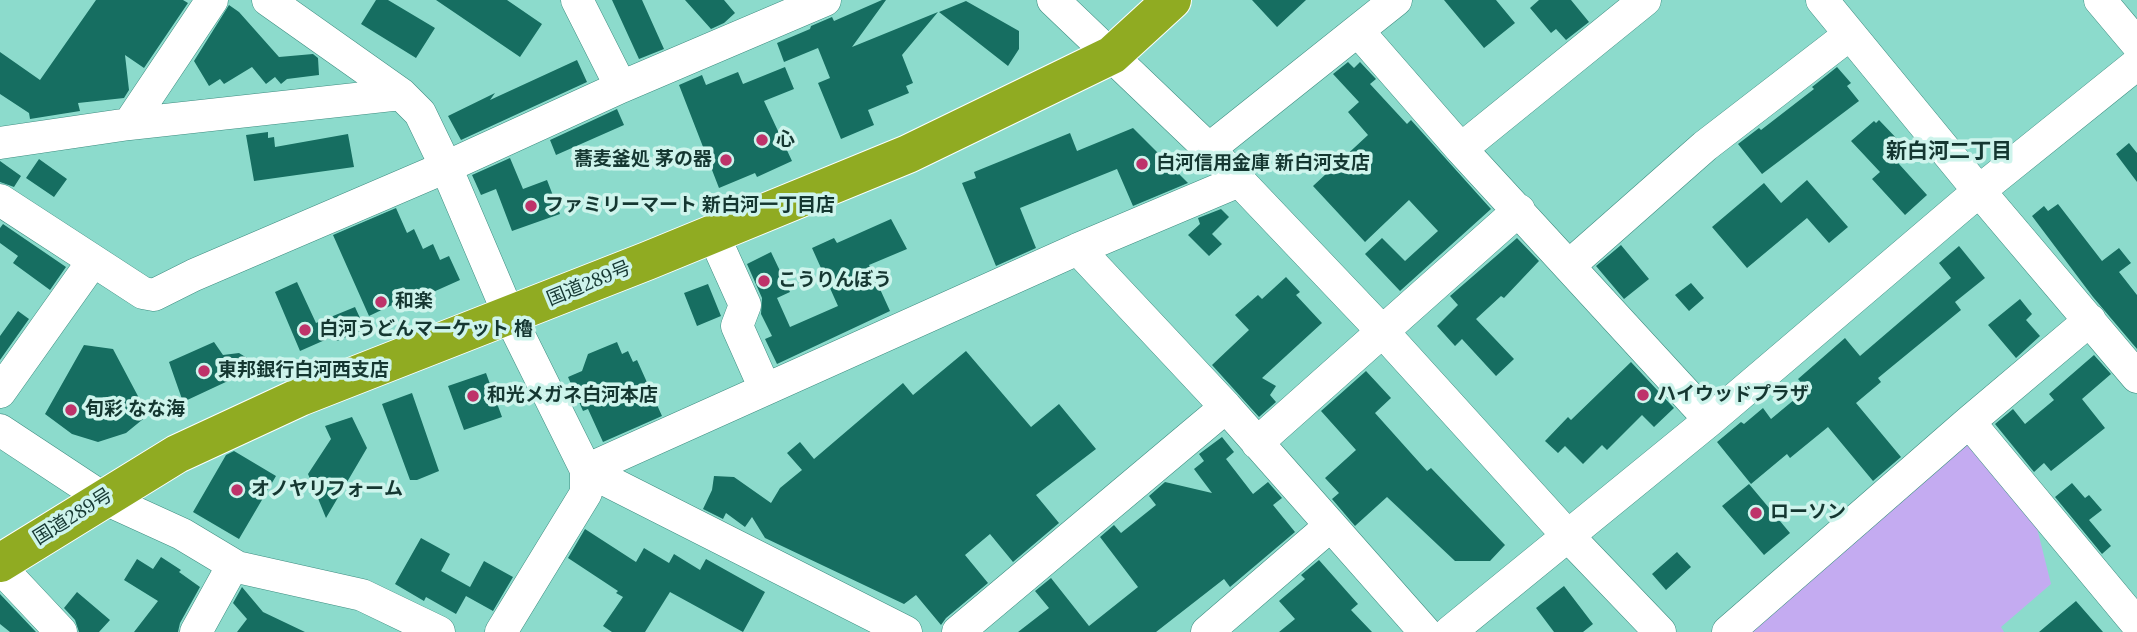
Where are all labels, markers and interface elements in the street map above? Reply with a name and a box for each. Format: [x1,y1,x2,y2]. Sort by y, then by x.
place label: 心 [776,129,795,151]
marker: 心 [754,132,770,148]
district label: 新白河二丁目 [1886,139,2012,165]
place label: 蕎麦釜処 茅の器 [574,149,712,171]
marker: 蕎麦釜処 茅の器 [718,152,734,168]
place label: 白河信用金庫 新白河支店 [1156,153,1370,175]
marker: 白河信用金庫 新白河支店 [1134,156,1150,172]
place label: ファミリーマート 新白河一丁目店 [545,195,835,217]
marker: ファミリーマート 新白河一丁目店 [523,198,539,214]
street label: 国道289号 [544,257,634,311]
place label: こうりんぼう [778,270,892,292]
marker: こうりんぼう [756,273,772,289]
place label: 和楽 [395,291,433,313]
marker: 和楽 [373,294,389,310]
place label: 白河うどんマーケット 櫓 [319,319,533,341]
marker: 白河うどんマーケット 櫓 [297,322,313,338]
place label: 東邦銀行白河西支店 [218,360,389,382]
marker: 東邦銀行白河西支店 [196,363,212,379]
place label: ハイウッドプラザ [1657,384,1809,406]
place label: 和光メガネ白河本店 [487,385,658,407]
marker: ハイウッドプラザ [1635,387,1651,403]
marker: 和光メガネ白河本店 [465,388,481,404]
place label: 旬彩 なな海 [85,399,185,421]
marker: 旬彩 なな海 [63,402,79,418]
place label: オノヤリフォーム [251,479,403,501]
marker: オノヤリフォーム [229,482,245,498]
street label: 国道289号 [29,484,117,550]
place label: ローソン [1770,502,1846,524]
marker: ローソン [1748,505,1764,521]

